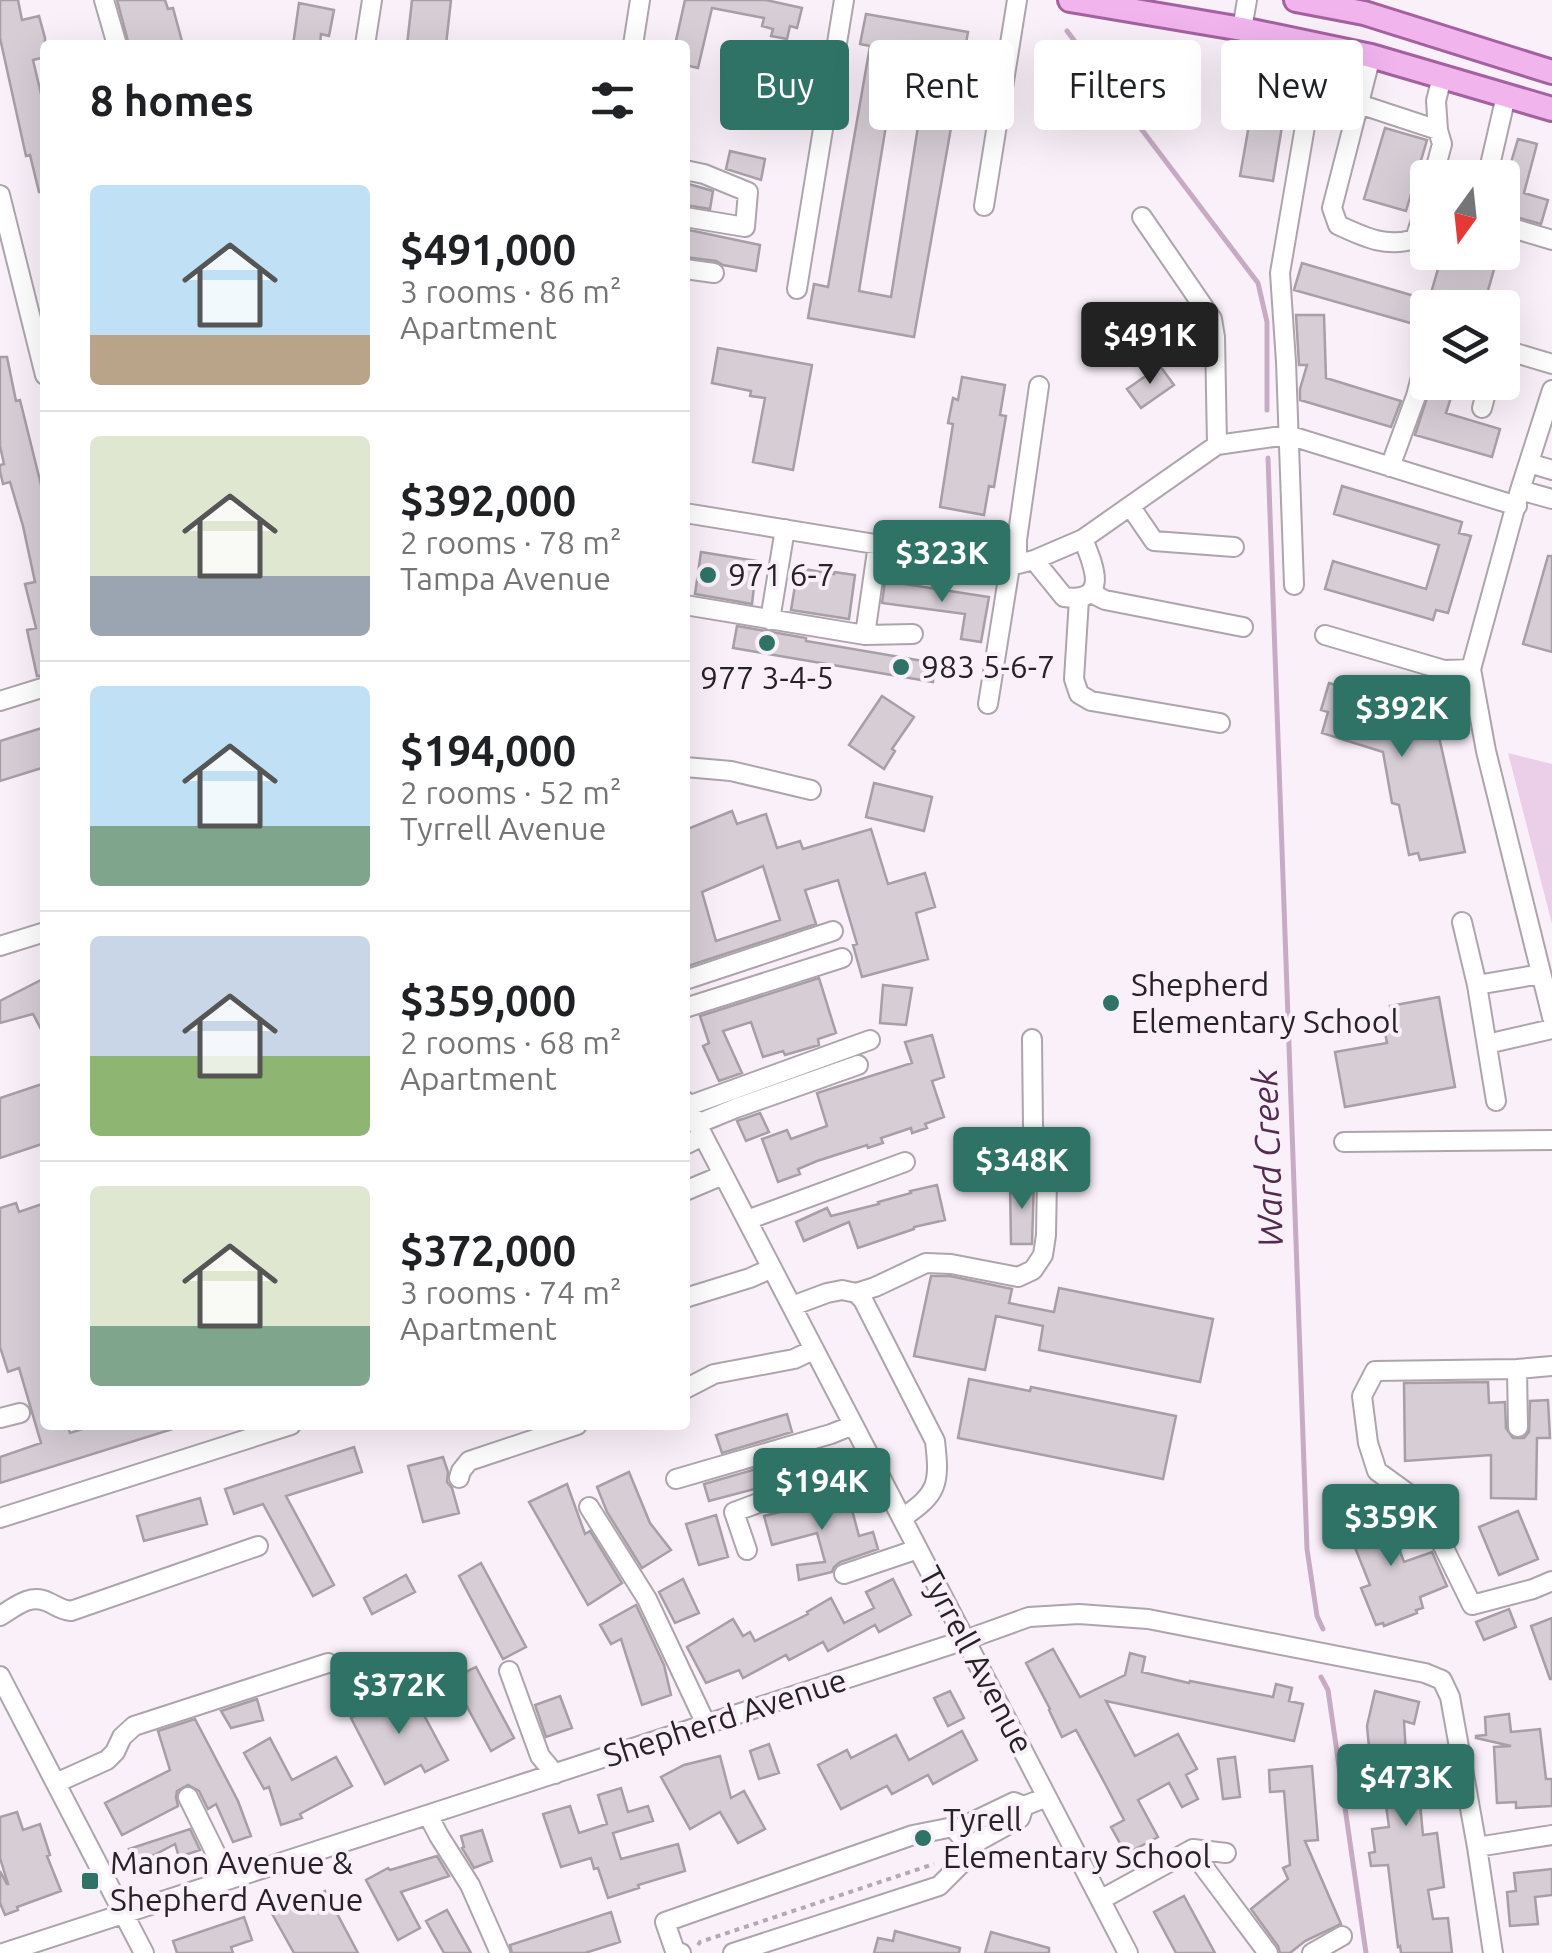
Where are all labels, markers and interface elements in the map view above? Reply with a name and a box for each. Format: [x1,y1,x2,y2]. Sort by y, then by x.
chip: Buy [720,40,849,130]
chip: Rent [869,40,1014,130]
chip: Filters [1034,40,1201,130]
chip: New [1221,40,1363,130]
icon: filters [585,73,640,128]
text: 8 homes [90,77,254,124]
north arrow [1410,160,1520,270]
map controls [1410,160,1520,400]
icon: home [170,225,290,345]
text: $491,000 [400,226,576,273]
text: 3 rooms · 86 m² [400,273,621,309]
button: layers [1410,290,1520,400]
pin: $491K [1080,302,1220,387]
text: Apartment [400,309,557,345]
text: $491K [1103,316,1197,352]
icon: home [170,476,290,596]
text: $392,000 [400,477,576,524]
pin: $323K [872,520,1012,605]
text: 2 rooms · 78 m² [400,524,621,560]
text: $323K [895,534,989,570]
place label: 971 6-7 [728,556,835,592]
text: Tampa Avenue [400,560,611,596]
marker: 971 6-7 [697,564,719,586]
marker: 977 3-4-5 [756,632,778,654]
place label: 983 5-6-7 [921,648,1055,684]
marker: 983 5-6-7 [890,656,912,678]
place label: 977 3-4-5 [700,659,834,695]
pin: $392K [1332,675,1472,760]
text: $392K [1355,689,1449,725]
icon: home [170,726,290,846]
text: $194,000 [400,727,576,774]
text: 2 rooms · 52 m² [400,774,621,810]
text: Tyrrell Avenue [400,810,606,846]
place label: Shepherd Elementary School [1131,966,1399,1039]
icon: home [170,976,290,1096]
text: $359,000 [400,977,576,1024]
marker: Shepherd Elementary School [1100,992,1122,1014]
text: 2 rooms · 68 m² [400,1024,621,1060]
text: Apartment [400,1060,557,1096]
water label: Ward Creek [1244,1068,1290,1248]
pin: $348K [952,1127,1092,1212]
text: $348K [975,1141,1069,1177]
icon: home [170,1226,290,1346]
text: $372,000 [400,1227,576,1274]
text: 3 rooms · 74 m² [400,1274,621,1310]
text: Apartment [400,1310,557,1346]
pin: $194K [752,1448,892,1533]
text: $194K [775,1462,869,1498]
pin: $359K [1321,1484,1461,1569]
text: $359K [1344,1498,1438,1534]
street label: Tyrrell Avenue [913,1560,1041,1759]
pin: $372K [329,1652,469,1737]
street label: Shepherd Avenue [599,1661,851,1773]
text: $372K [352,1666,446,1702]
pin: $473K [1336,1744,1476,1829]
text: $473K [1359,1758,1453,1794]
place label: Tyrell Elementary School [943,1801,1211,1874]
marker: Tyrell Elementary School [912,1827,934,1849]
place label: Manon Avenue & Shepherd Avenue [110,1844,363,1917]
marker: Manon Avenue & Shepherd Avenue [79,1870,101,1892]

